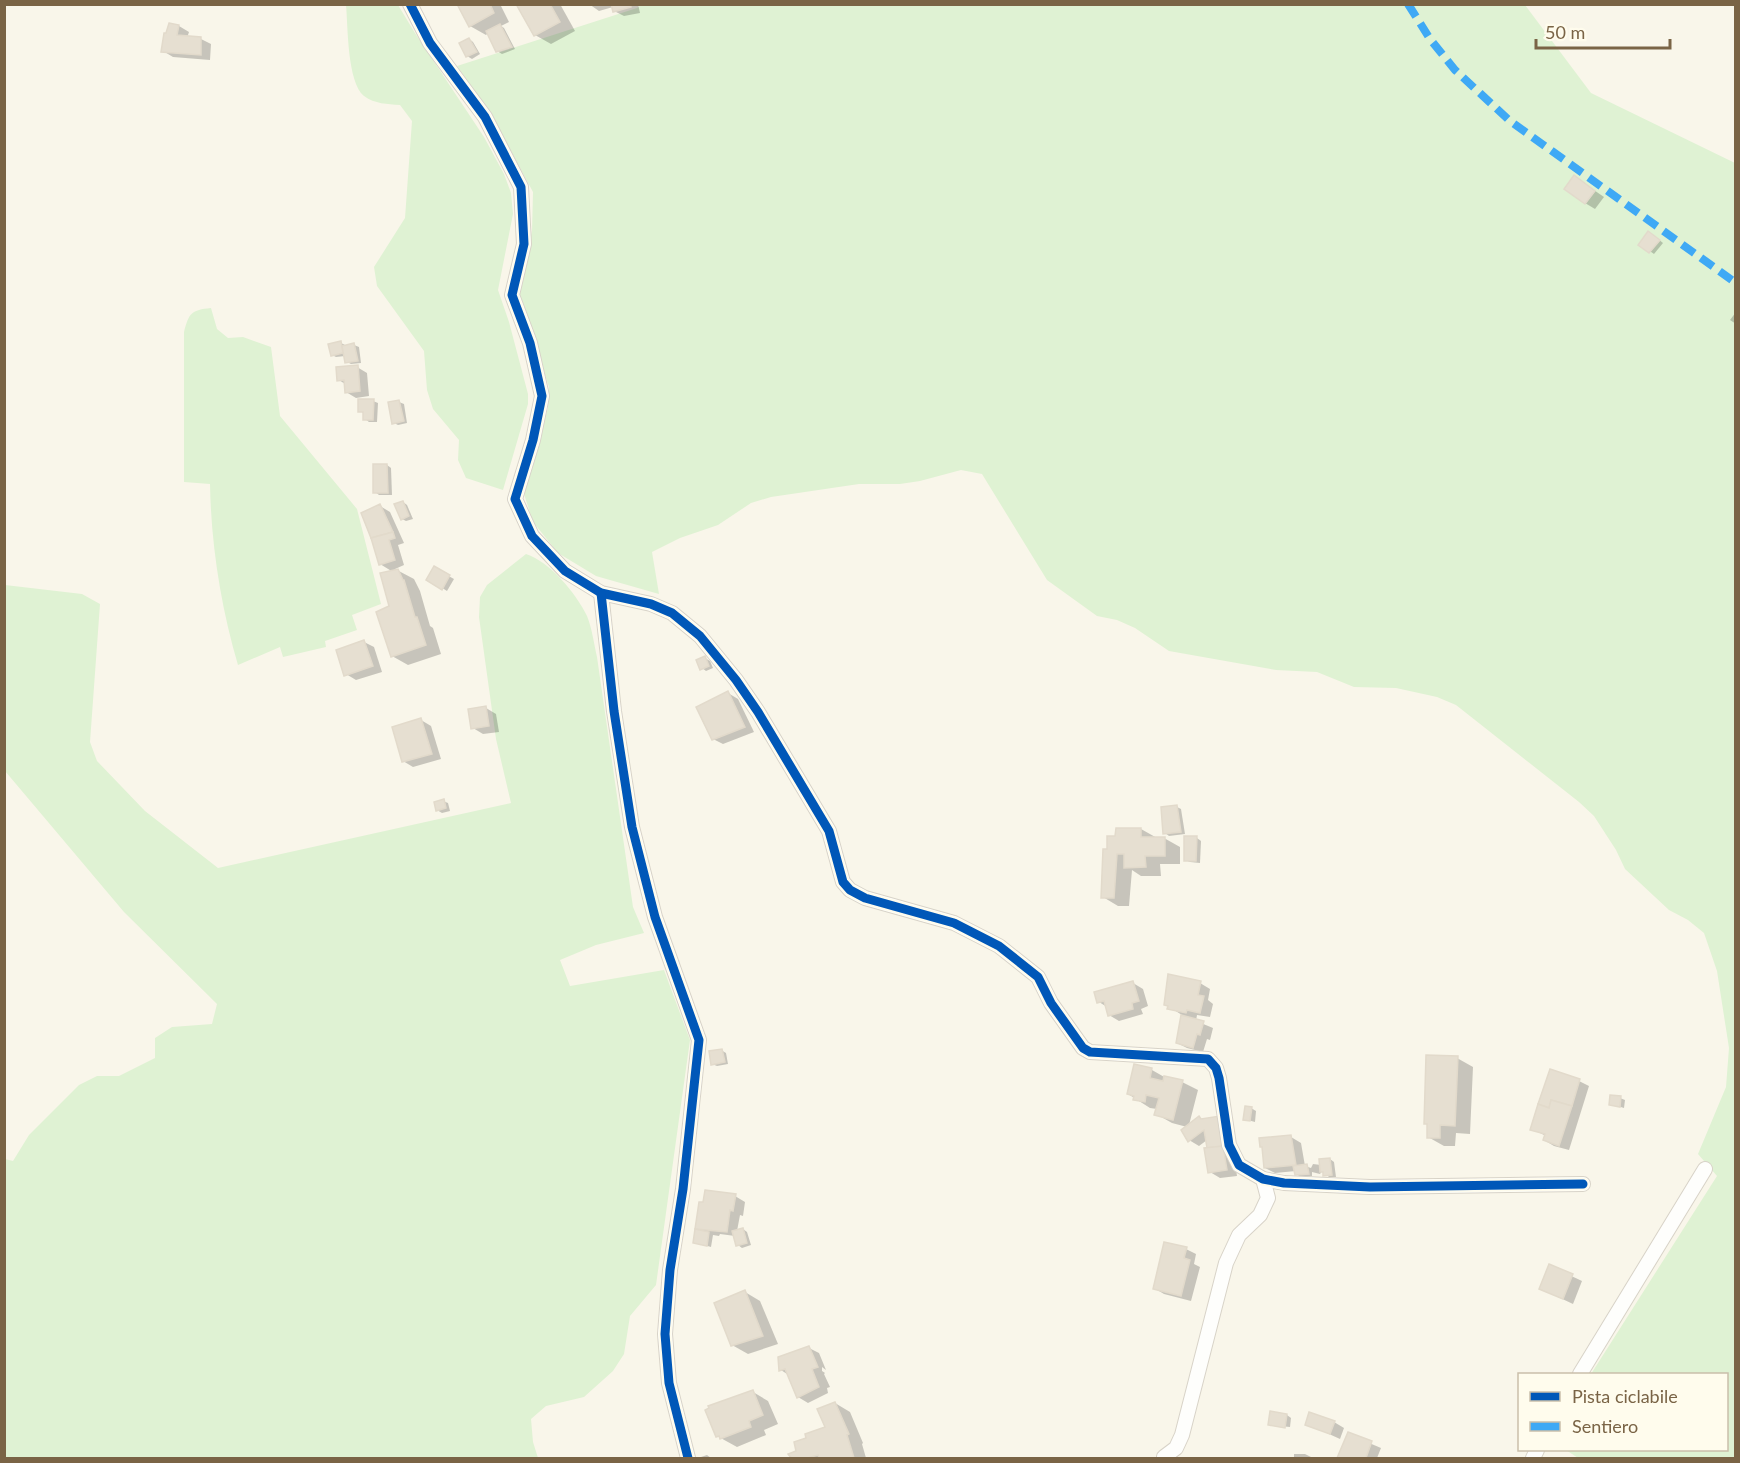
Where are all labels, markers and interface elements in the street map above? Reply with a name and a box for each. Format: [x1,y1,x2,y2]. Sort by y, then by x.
scale bar [1536,12,1670,50]
text: 50 m [1545,21,1585,43]
legend [1518,1373,1728,1451]
text: Pista ciclabile [1572,1385,1678,1407]
text: Sentiero [1572,1415,1638,1437]

